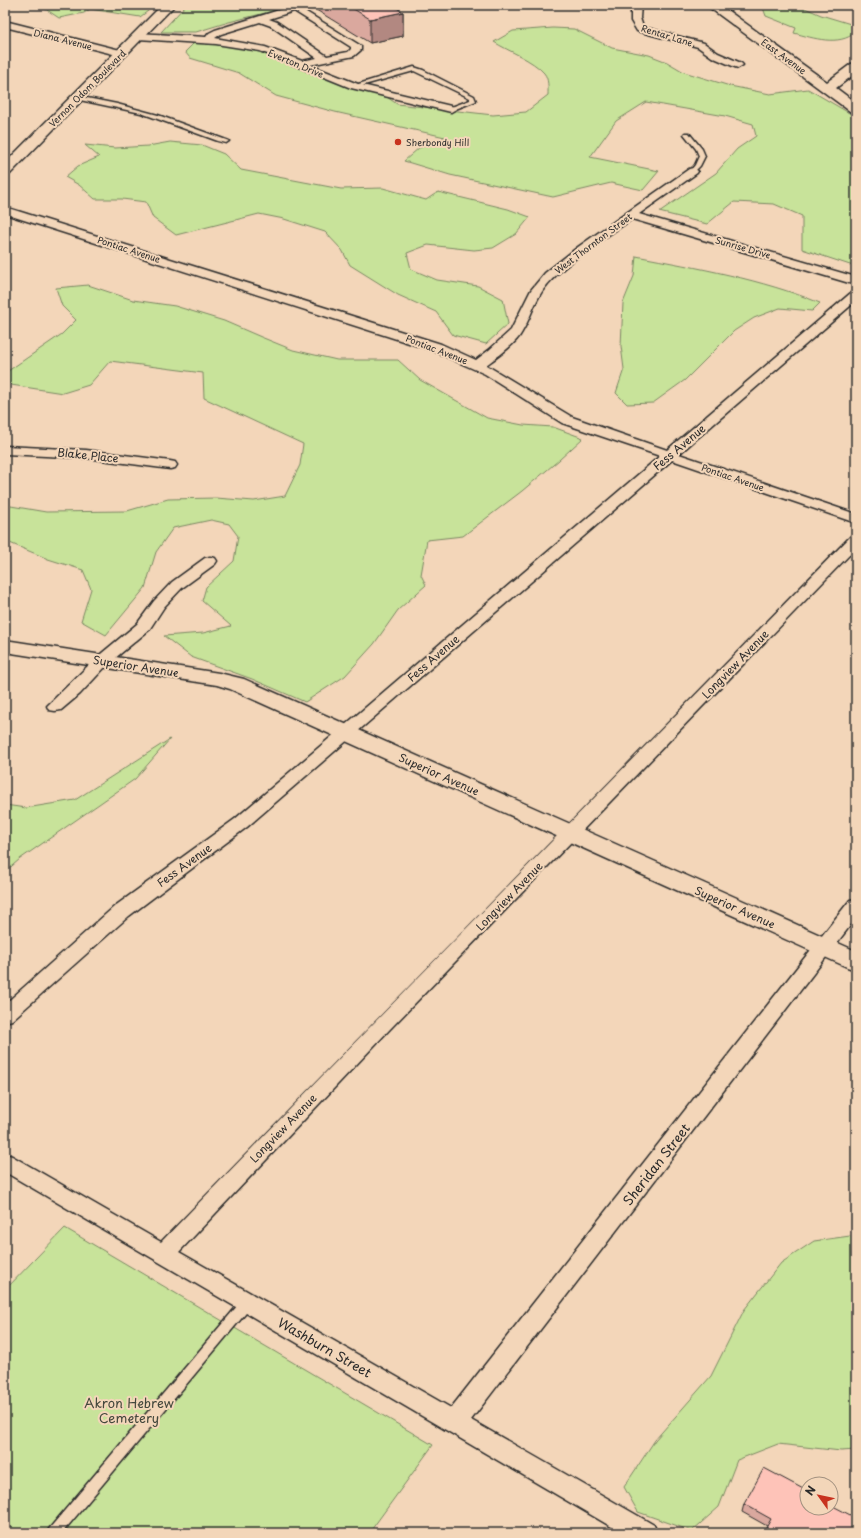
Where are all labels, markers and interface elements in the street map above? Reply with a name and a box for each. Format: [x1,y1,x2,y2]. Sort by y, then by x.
street label: Rentar Lane [640,21,695,50]
street label: Diana Avenue [32,25,94,53]
street label: East Avenue [759,35,810,77]
street label: Everton Drive [266,45,326,81]
street label: Vernon Odom Boulevard [45,46,129,130]
place label: Sherbondy Hill [406,135,469,149]
marker: Sherbondy Hill [393,137,403,147]
street label: West Thornton Street [551,209,635,277]
street label: Pontiac Avenue [96,232,162,266]
street label: Sunrise Drive [714,232,773,262]
street label: Pontiac Avenue [404,331,470,367]
street label: Fess Avenue [649,420,709,474]
street label: Blake Place [57,443,120,467]
street label: Pontiac Avenue [700,460,766,494]
street label: Longview Avenue [698,626,772,702]
street label: Fess Avenue [403,631,463,685]
street label: Superior Avenue [92,651,181,681]
street label: Superior Avenue [396,749,482,800]
street label: Fess Avenue [153,839,215,891]
street label: Longview Avenue [472,858,546,934]
street label: Superior Avenue [692,882,778,933]
street label: Longview Avenue [246,1090,320,1166]
street label: Sheridan Street [618,1119,694,1209]
street label: Washburn Street [275,1312,375,1382]
park label: Akron Hebrew Cemetery [84,1393,174,1427]
north arrow [799,1476,839,1516]
text: N [801,1482,820,1499]

